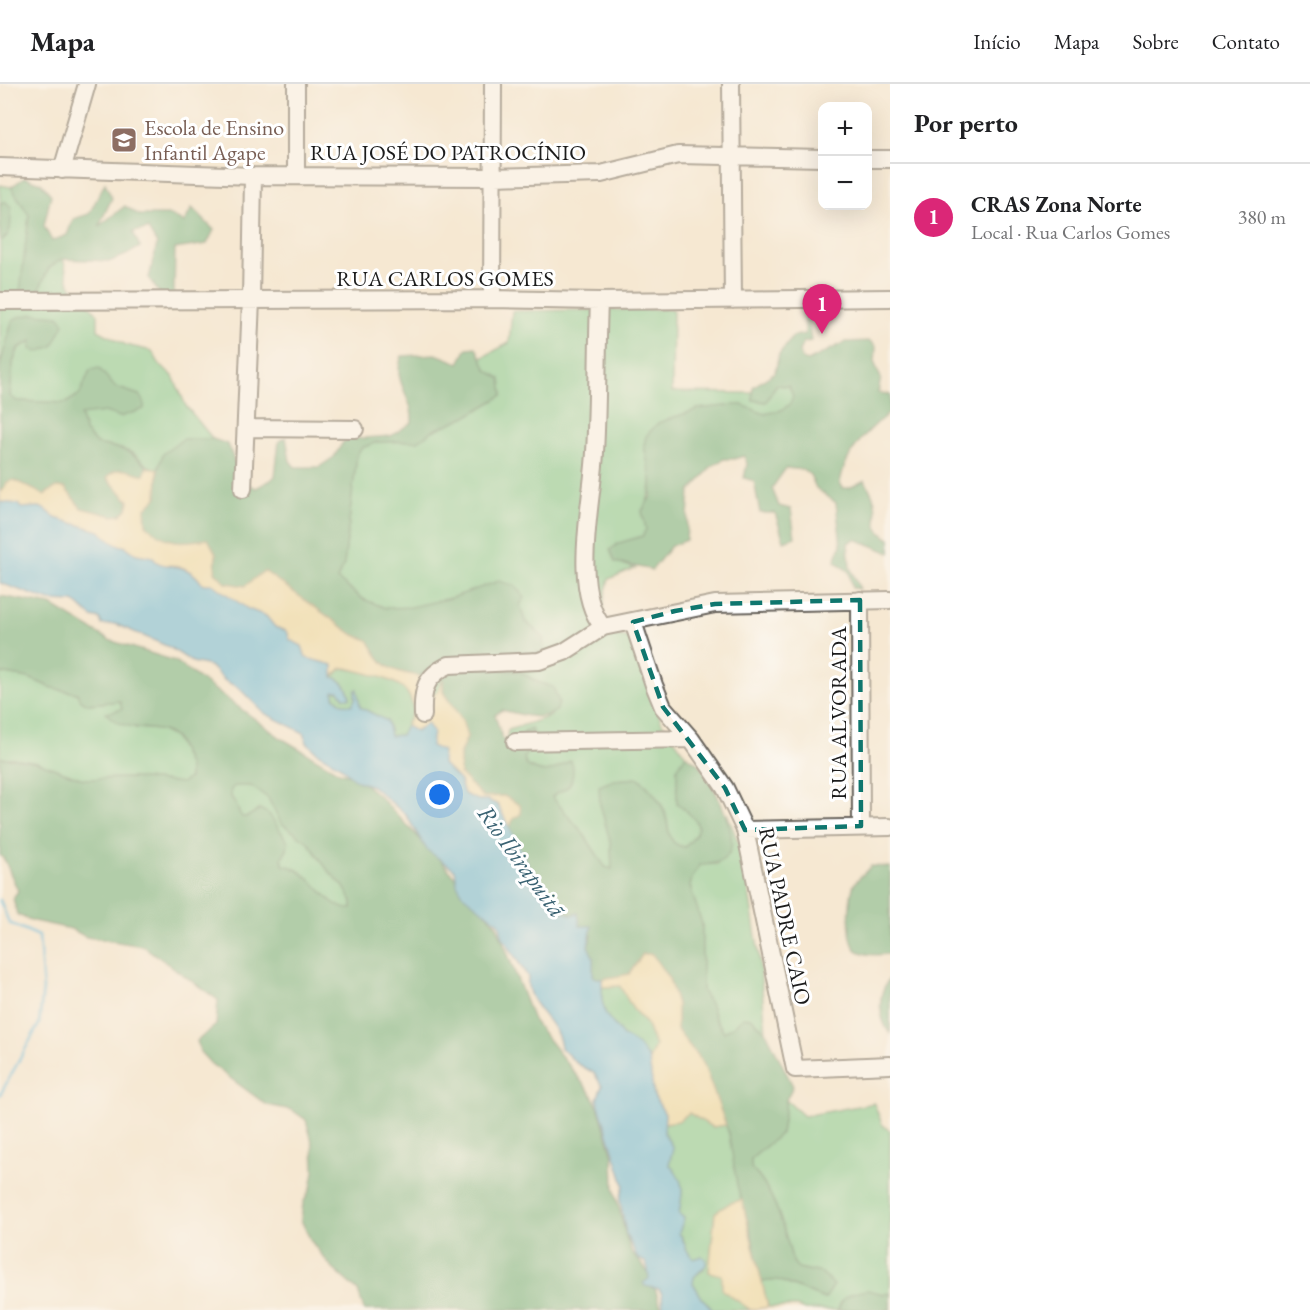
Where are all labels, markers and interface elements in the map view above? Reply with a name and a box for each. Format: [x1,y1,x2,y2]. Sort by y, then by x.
text: Mapa [30,23,95,59]
text: Início [973,28,1021,55]
text: Mapa [1054,28,1099,55]
text: Sobre [1132,28,1179,55]
text: Contato [1212,28,1280,55]
map controls [818,102,872,210]
button: + [818,102,872,156]
text: Por perto [914,106,1018,140]
place label: Escola de Ensino Infantil Agape [144,113,284,167]
school or university icon: Escola de Ensino Infantil Agape [109,125,139,155]
street label: RUA JOSÉ DO PATROCÍNIO [310,138,586,167]
button: − [818,156,872,210]
text: CRAS Zona Norte [971,190,1142,219]
text: 1 [928,204,939,230]
text: 380 m [1238,204,1286,230]
text: Local · Rua Carlos Gomes [971,219,1170,245]
street label: RUA CARLOS GOMES [336,264,554,293]
pin: 1 [802,284,842,334]
street label: RUA ALVORADA [824,626,853,800]
your location [425,780,454,809]
water label: Rio Ibirapuitã [471,799,573,923]
street label: RUA PADRE CAIO [752,824,818,1008]

